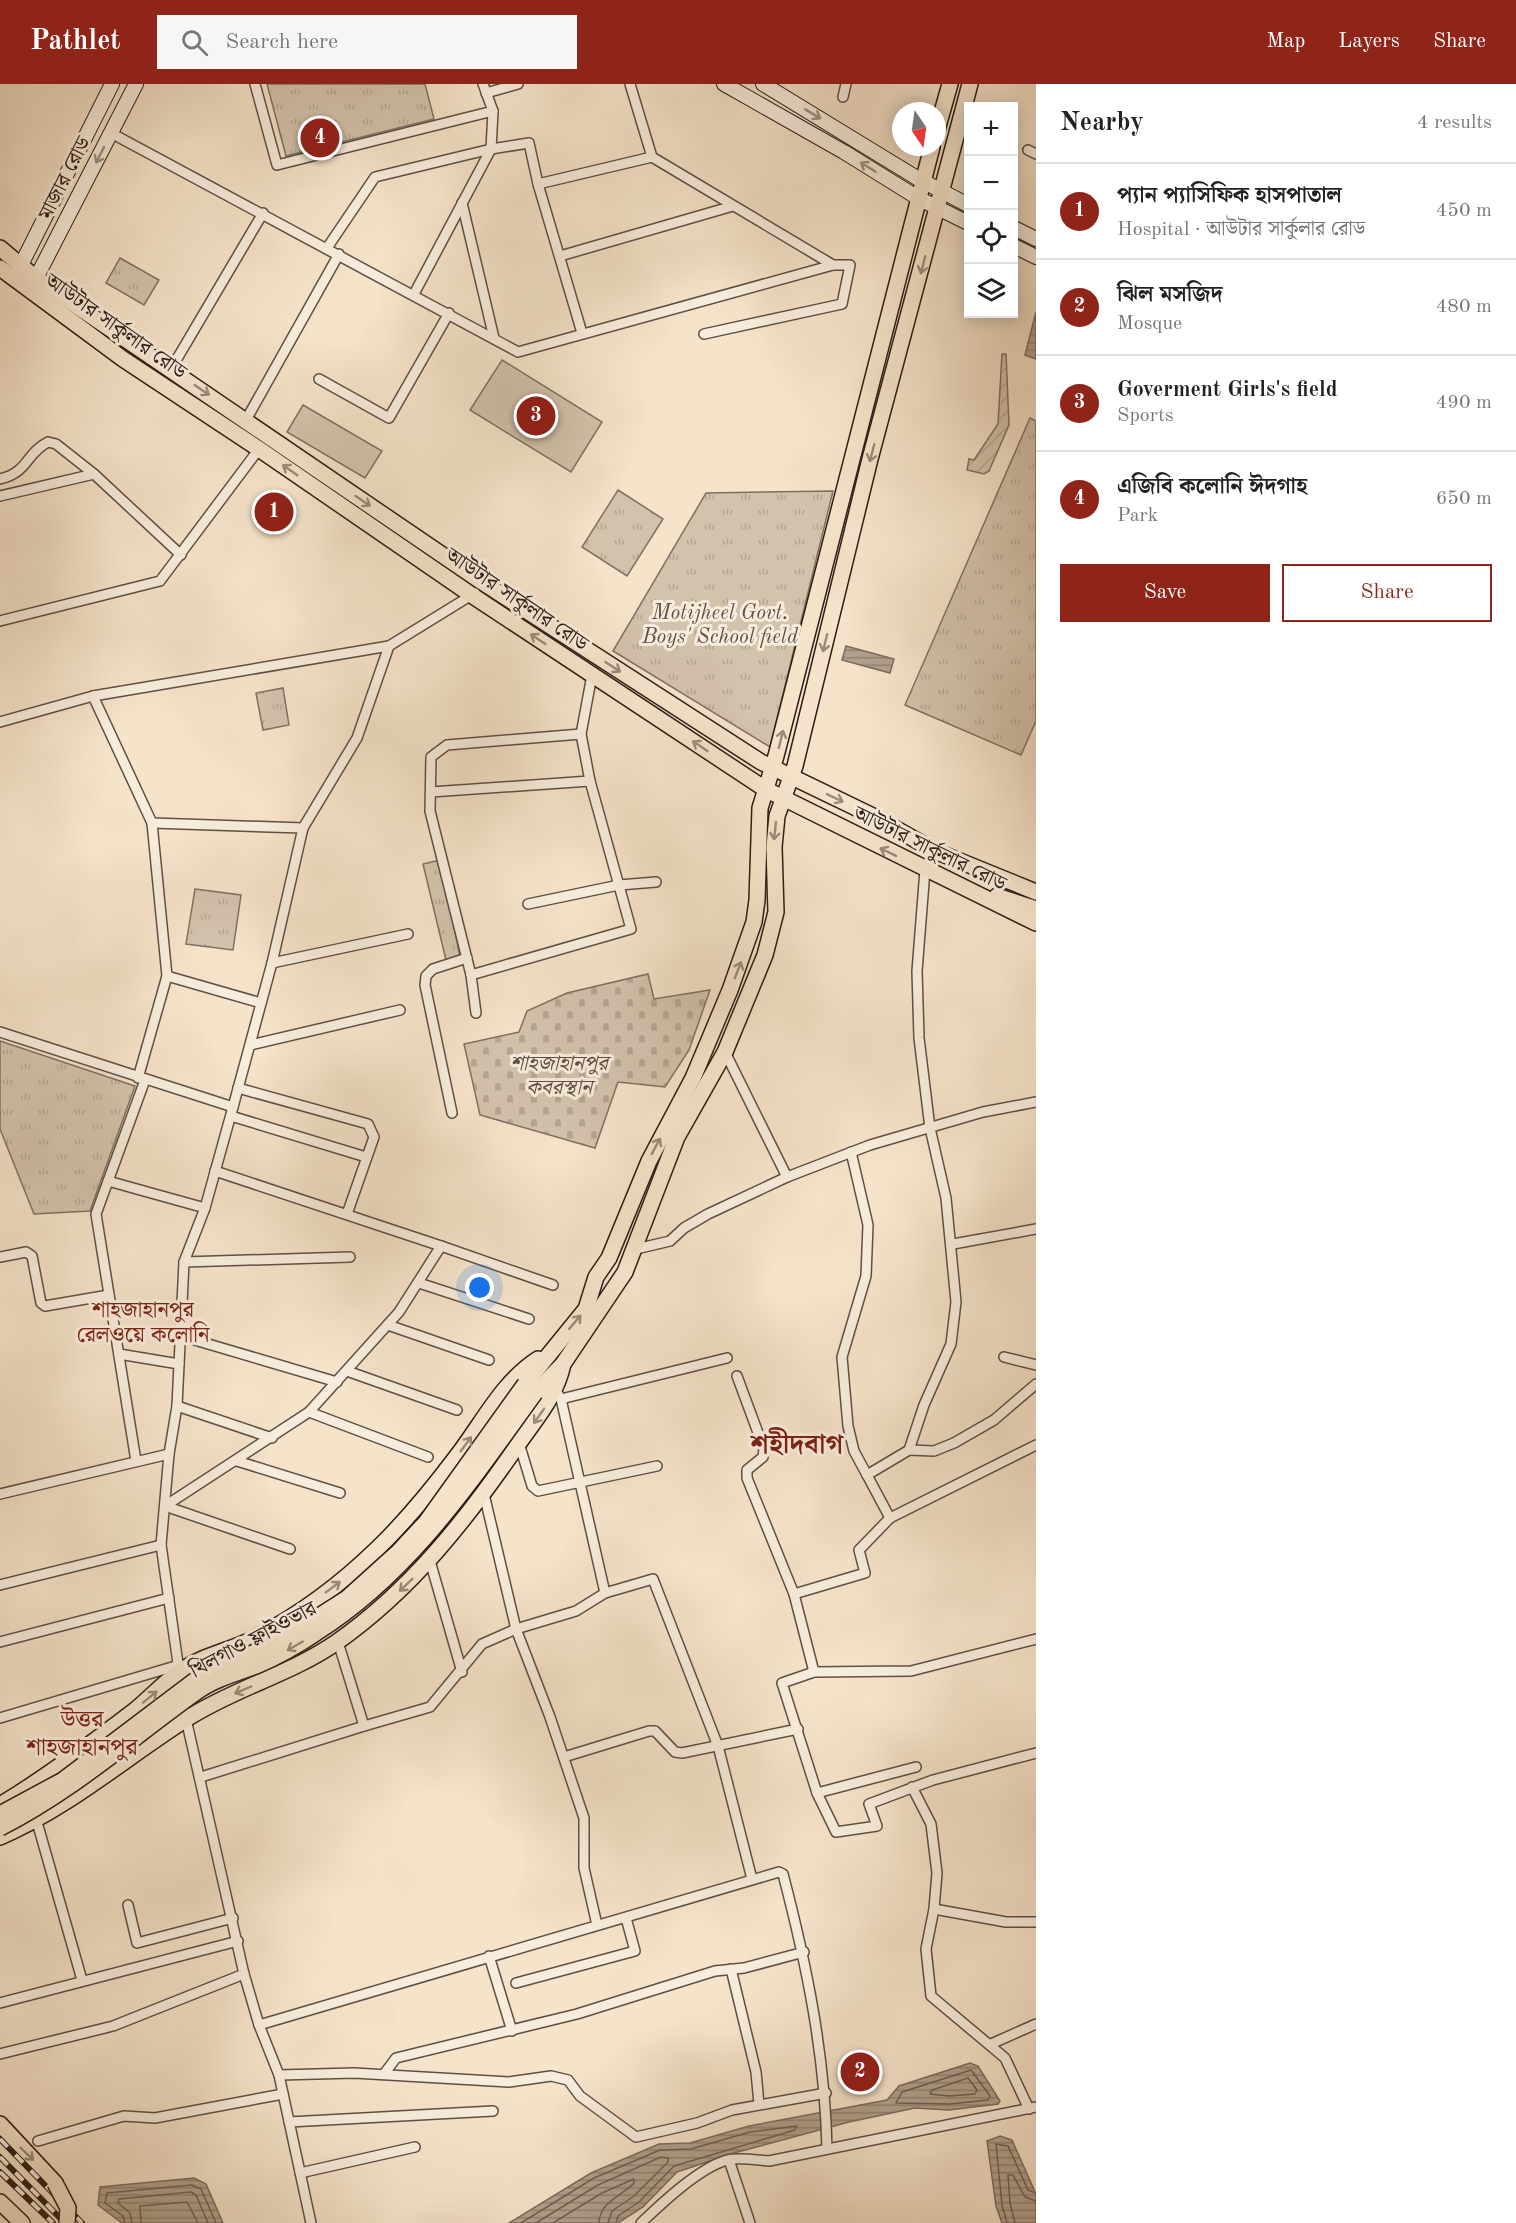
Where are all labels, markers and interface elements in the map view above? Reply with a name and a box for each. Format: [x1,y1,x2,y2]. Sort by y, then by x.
search box [157,15,577,69]
icon: search [178,26,211,59]
text: Pathlet [30,28,121,56]
text: Search here [226,31,338,53]
text: Map [1266,31,1305,52]
text: Layers [1338,31,1400,52]
text: Share [1433,31,1486,52]
north arrow [892,102,946,156]
map controls [964,102,1018,318]
button: + [964,102,1018,156]
one-way arrow [804,109,821,121]
text: Nearby [1060,110,1144,136]
text: 4 results [1417,113,1492,133]
pin: 4 [300,116,340,160]
street label: মাজার রোড [35,133,96,224]
one-way arrow [94,145,105,163]
button: − [964,156,1018,210]
one-way arrow [860,161,877,173]
text: প্যান প্যাসিফিক হাসপাতাল [1117,185,1342,207]
text: 1 [1074,201,1085,221]
text: 450 m [1436,201,1492,221]
button: locate [964,210,1018,264]
text: Hospital · আউটার সার্কুলার রোড [1117,220,1365,240]
one-way arrow [916,255,928,274]
button: layers [964,264,1018,318]
street label: আউটার সার্কুলার রোড [39,267,193,385]
text: ঝিল মসজিদ [1117,284,1223,306]
text: 2 [1074,297,1085,317]
text: 480 m [1436,297,1492,317]
text: Mosque [1117,314,1182,334]
text: Goverment Girls's field [1117,379,1338,401]
one-way arrow [194,384,210,396]
text: 3 [1074,393,1085,413]
text: 490 m [1436,393,1492,413]
pin: 3 [516,394,556,438]
text: Sports [1117,406,1174,426]
one-way arrow [866,444,877,463]
one-way arrow [282,464,298,476]
text: এজিবি কলোনি ঈদগাহ [1117,476,1307,498]
text: 4 [1074,489,1085,509]
text: 650 m [1436,489,1492,509]
pin: 1 [254,490,294,534]
one-way arrow [354,495,371,507]
text: Park [1117,506,1158,526]
street label: আউটার সার্কুলার রোড [440,541,594,657]
button: Save [1060,564,1270,622]
button: Share [1282,564,1492,622]
park label: Motijheel Govt. Boys' School field [641,603,799,648]
one-way arrow [529,632,546,645]
one-way arrow [819,633,831,652]
one-way arrow [604,661,621,673]
one-way arrow [776,730,787,749]
one-way arrow [693,740,709,752]
one-way arrow [825,792,843,804]
street label: আউটার সার্কুলার রোড [848,799,1012,897]
one-way arrow [769,820,780,840]
one-way arrow [880,846,898,857]
one-way arrow [733,961,744,979]
park label: শাহজাহানপুর কবরস্থান [510,1054,612,1099]
one-way arrow [651,1138,663,1156]
your location [465,1273,494,1302]
district label: শাহজাহানপুর রেলওয়ে কলোনি [76,1300,211,1347]
one-way arrow [568,1314,581,1330]
one-way arrow [532,1407,545,1423]
district label: শহীদবাগ [750,1427,845,1459]
one-way arrow [460,1437,472,1453]
one-way arrow [398,1578,413,1592]
one-way arrow [325,1580,341,1593]
street label: খিলগাও ফ্লাইওভার [185,1595,321,1683]
one-way arrow [287,1640,304,1652]
one-way arrow [234,1684,252,1696]
one-way arrow [142,1691,158,1704]
district label: উত্তর শাহজাহানপুর [25,1704,138,1761]
pin: 2 [840,2050,880,2094]
one-way arrow [19,2147,34,2161]

